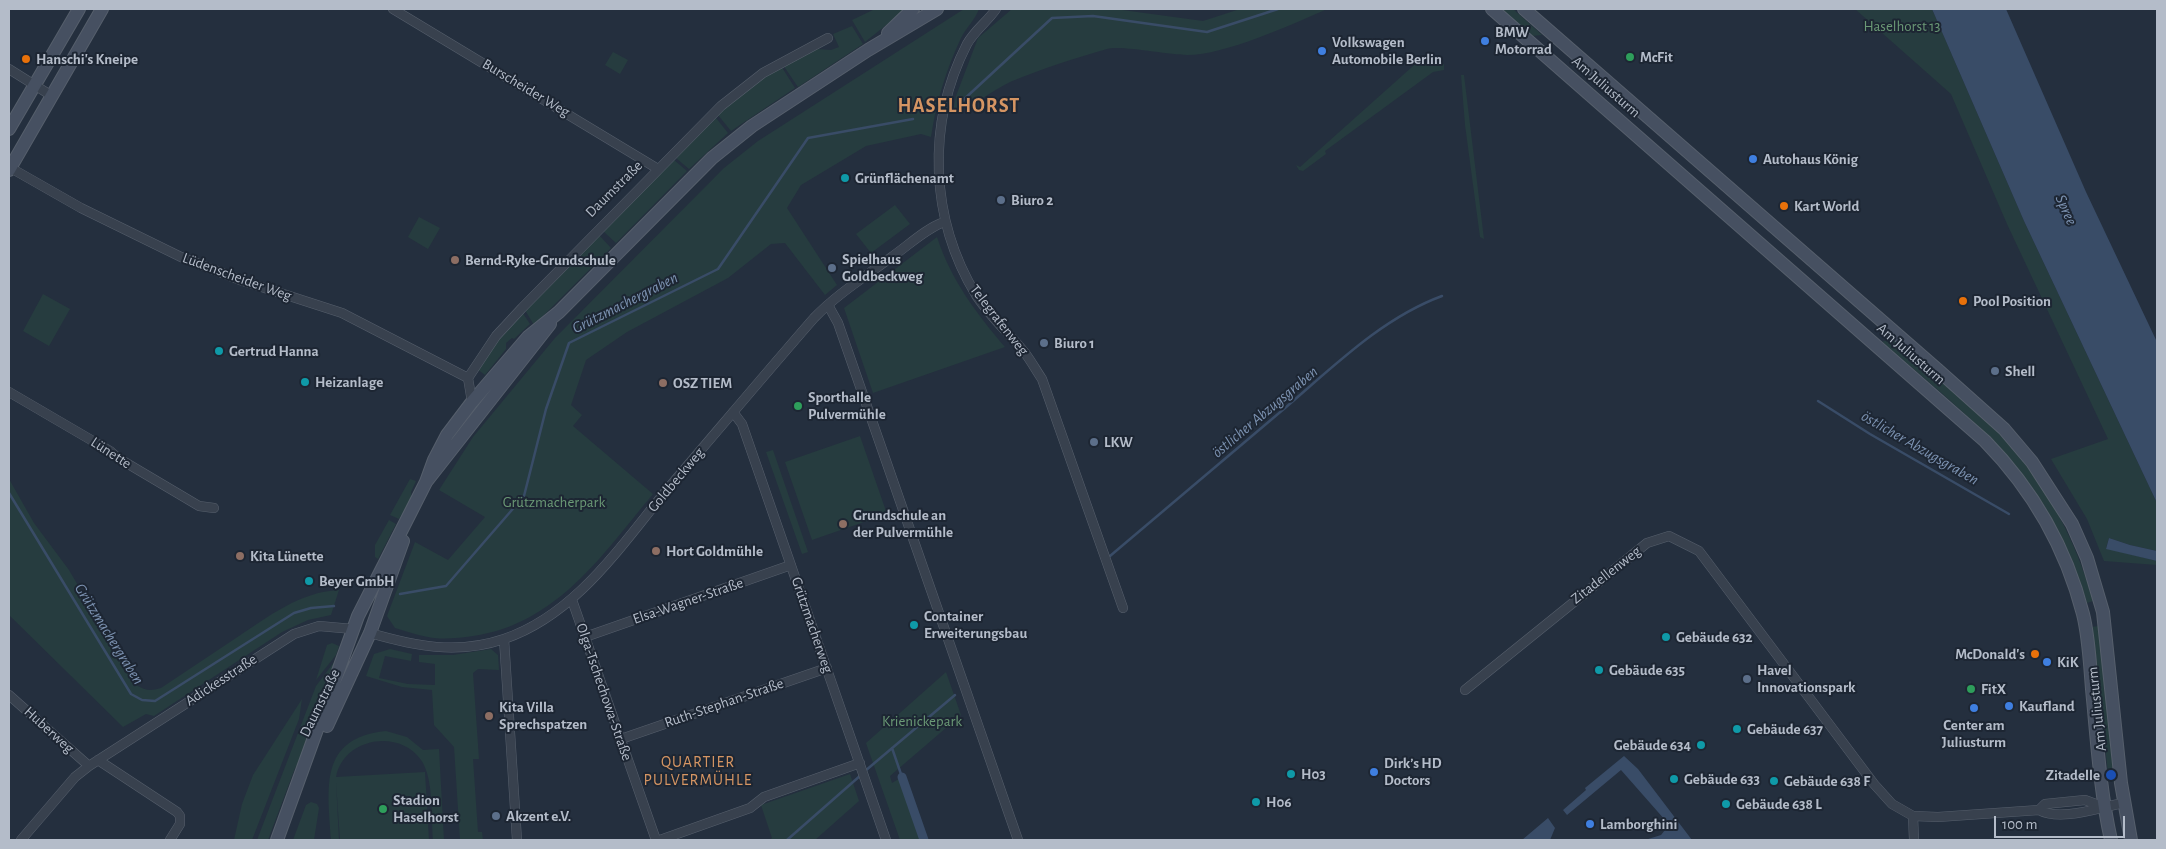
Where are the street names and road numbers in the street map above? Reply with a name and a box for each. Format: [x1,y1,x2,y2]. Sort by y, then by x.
street label: Am Juliusturm [1568,52,1644,122]
street label: Burscheider Weg [479,55,573,121]
street label: Daumstraße [582,157,646,221]
street label: Lüdenscheider Weg [180,249,294,305]
street label: Telegrafenweg [966,281,1032,359]
street label: Am Juliusturm [1873,319,1949,389]
street label: Lünette [87,433,135,473]
street label: Goldbeckweg [644,444,708,516]
street label: Zitadellenweg [1567,542,1645,608]
street label: Elsa-Wagner-Straße [630,574,746,628]
street label: Grützmacherweg [787,575,837,675]
street label: Olga-Tschechowa-Straße [572,621,636,763]
street label: Adickesstraße [182,650,260,710]
street label: Daumstraße [296,666,344,740]
street label: Am Juliusturm [2084,666,2110,752]
street label: Ruth-Stephan-Straße [662,674,786,732]
street label: Huberweg [20,703,78,757]

